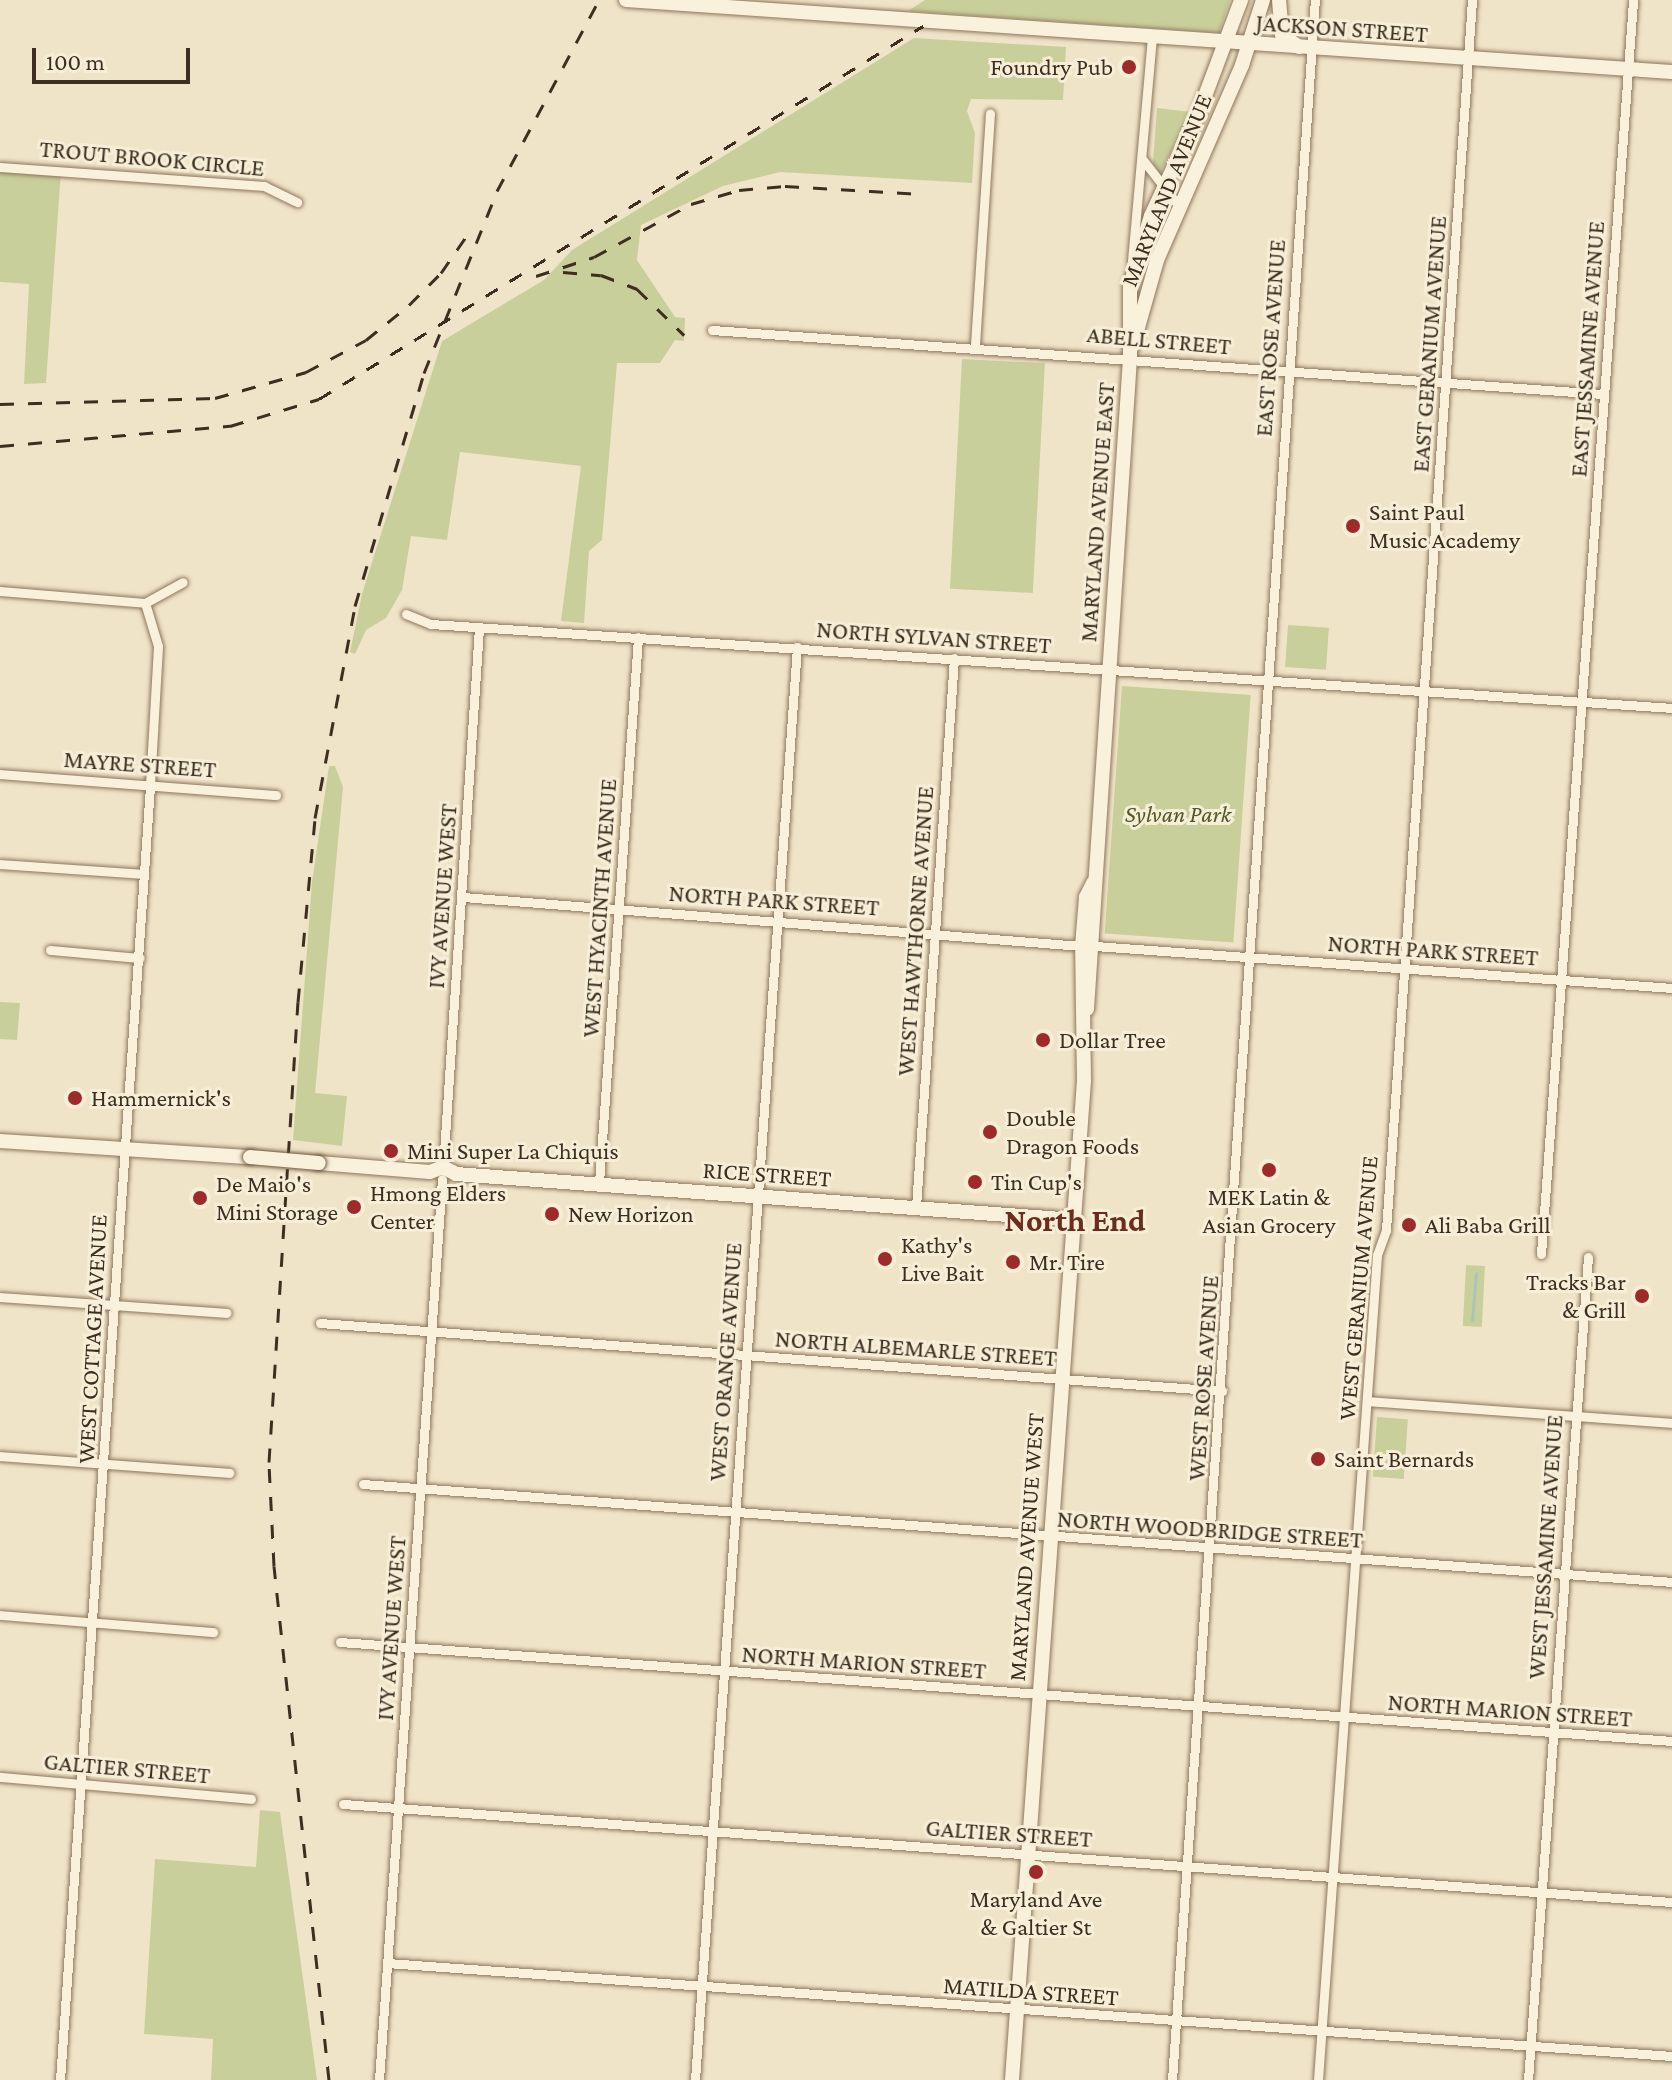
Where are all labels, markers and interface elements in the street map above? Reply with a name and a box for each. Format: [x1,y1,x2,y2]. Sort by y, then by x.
street label: JACKSON STREET [1255,8,1429,48]
scale bar [36,32,194,82]
text: 100 m [46,48,105,75]
place label: Foundry Pub [990,53,1113,81]
marker: Foundry Pub [1120,58,1138,76]
street label: MARYLAND AVENUE [1114,89,1218,291]
street label: TROUT BROOK CIRCLE [38,134,266,182]
street label: EAST GERANIUM AVENUE [1406,215,1452,473]
street label: EAST JESSAMINE AVENUE [1564,220,1610,478]
street label: EAST ROSE AVENUE [1249,239,1291,437]
street label: ABELL STREET [1086,319,1232,361]
street label: MARYLAND AVENUE EAST [1074,381,1120,643]
place label: Saint Paul Music Academy [1369,498,1520,554]
marker: Saint Paul Music Academy [1344,517,1362,535]
street label: NORTH SYLVAN STREET [815,614,1053,660]
street label: MAYRE STREET [63,744,217,784]
street label: WEST HYACINTH AVENUE [576,778,622,1038]
street label: WEST HAWTHORNE AVENUE [891,785,939,1077]
park label: Sylvan Park [1125,800,1231,828]
street label: IVY AVENUE WEST [421,803,463,989]
street label: NORTH PARK STREET [668,878,880,922]
street label: NORTH PARK STREET [1327,928,1539,972]
place label: Dollar Tree [1059,1026,1166,1054]
marker: Dollar Tree [1034,1031,1052,1049]
place label: Hammernick's [91,1084,231,1112]
marker: Hammernick's [66,1089,84,1107]
place label: Double Dragon Foods [1006,1104,1139,1160]
marker: Double Dragon Foods [981,1123,999,1141]
place label: Mini Super La Chiquis [407,1137,619,1165]
marker: Mini Super La Chiquis [382,1142,400,1160]
street label: WEST GERANIUM AVENUE [1332,1154,1384,1422]
street label: RICE STREET [702,1155,832,1193]
marker: MEK Latin & Asian Grocery [1260,1161,1278,1179]
place label: Tin Cup's [991,1168,1082,1196]
place label: De Maio's Mini Storage [216,1170,338,1226]
marker: Tin Cup's [966,1173,984,1191]
place label: Hmong Elders Center [370,1179,506,1235]
place label: MEK Latin & Asian Grocery [1203,1183,1335,1239]
marker: De Maio's Mini Storage [191,1189,209,1207]
marker: Hmong Elders Center [345,1198,363,1216]
place label: New Horizon [568,1200,694,1228]
district label: North End [1004,1201,1146,1239]
marker: New Horizon [543,1205,561,1223]
place label: Ali Baba Grill [1425,1211,1551,1239]
street label: WEST COTTAGE AVENUE [71,1214,113,1464]
marker: Ali Baba Grill [1400,1216,1418,1234]
place label: Kathy's Live Bait [901,1231,984,1287]
street label: WEST ORANGE AVENUE [702,1242,748,1482]
place label: Mr. Tire [1029,1248,1105,1276]
marker: Kathy's Live Bait [876,1250,894,1268]
marker: Mr. Tire [1004,1253,1022,1271]
place label: Tracks Bar & Grill [1526,1268,1626,1324]
street label: WEST ROSE AVENUE [1181,1274,1225,1482]
marker: Tracks Bar & Grill [1633,1287,1651,1305]
street label: NORTH ALBEMARLE STREET [774,1324,1058,1372]
street label: MARYLAND AVENUE WEST [1002,1412,1050,1682]
street label: WEST JESSAMINE AVENUE [1521,1414,1569,1680]
place label: Saint Bernards [1334,1445,1474,1473]
marker: Saint Bernards [1309,1450,1327,1468]
street label: NORTH WOODBRIDGE STREET [1056,1504,1364,1554]
street label: IVY AVENUE WEST [370,1535,412,1721]
street label: NORTH MARION STREET [741,1639,987,1685]
street label: NORTH MARION STREET [1387,1687,1633,1733]
street label: GALTIER STREET [43,1746,211,1790]
street label: GALTIER STREET [925,1813,1093,1853]
marker: Maryland Ave & Galtier St [1027,1863,1045,1881]
place label: Maryland Ave & Galtier St [970,1885,1102,1941]
street label: MATILDA STREET [942,1971,1120,2011]

